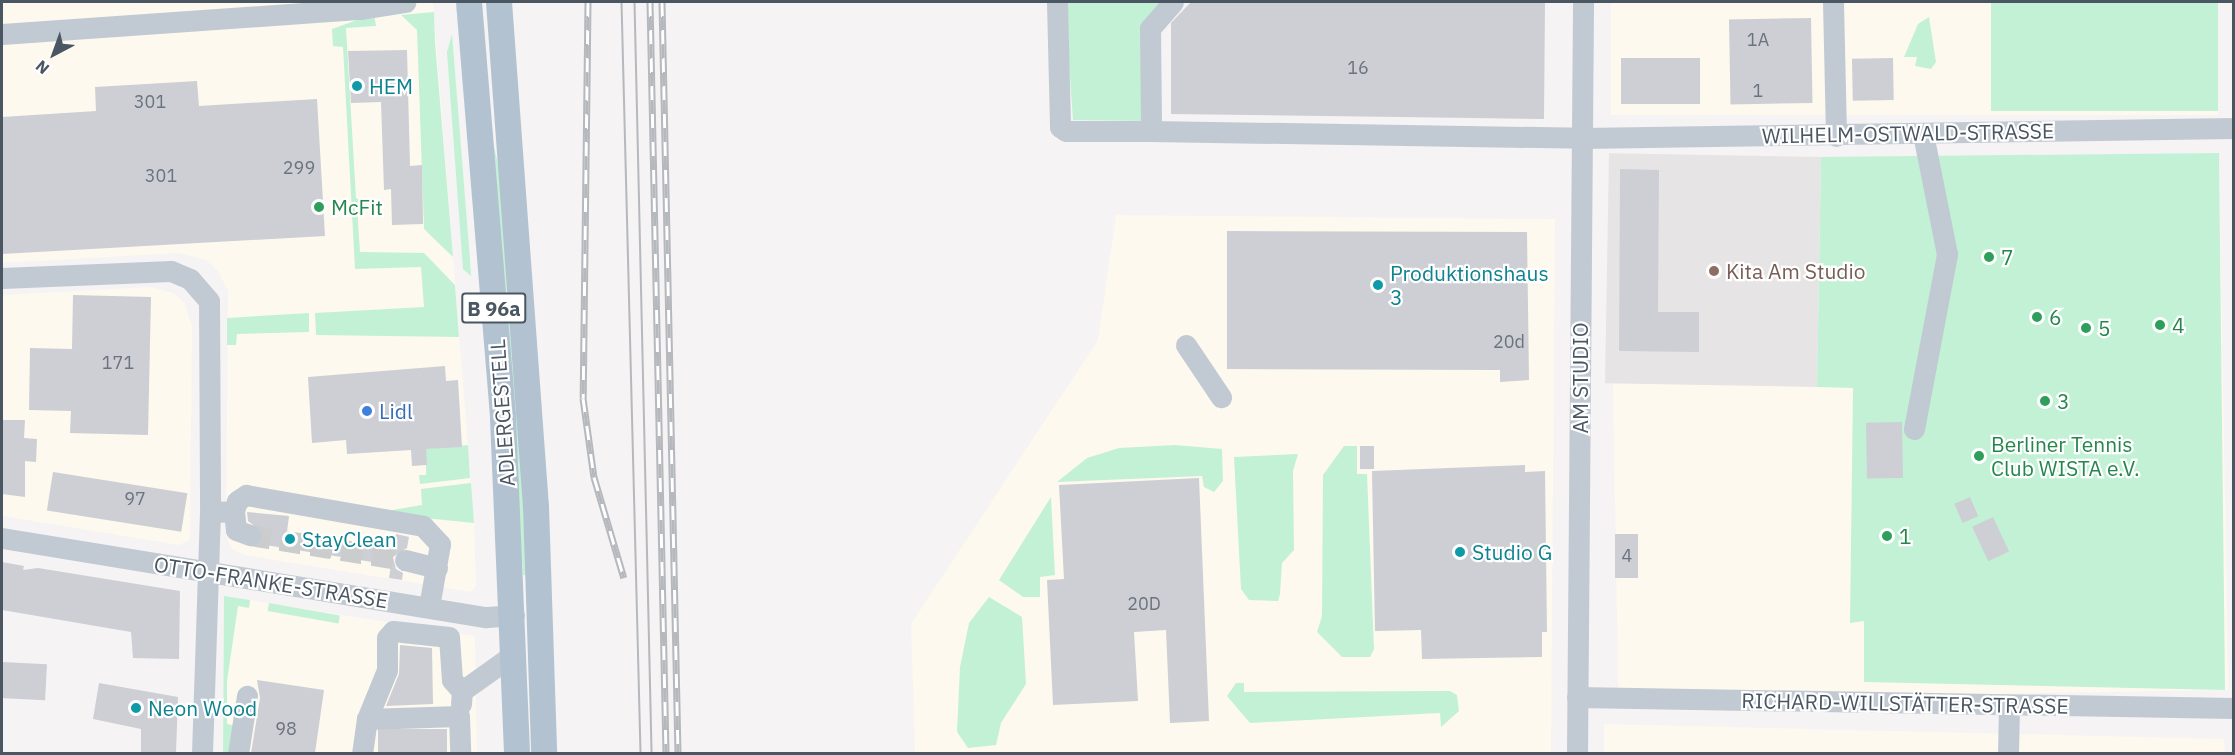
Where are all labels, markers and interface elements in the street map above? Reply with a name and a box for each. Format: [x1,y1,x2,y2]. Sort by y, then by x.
north arrow [24,24,84,84]
house number: 1A [1747,29,1769,51]
text: N [31,56,53,79]
house number: 16 [1347,57,1369,79]
place label: HEM [369,73,413,99]
marker: HEM [350,79,364,93]
house number: 1 [1753,80,1763,102]
house number: 301 [134,91,166,113]
street label: WILHELM-OSTWALD-STRASSE [1762,118,2054,148]
house number: 299 [283,157,315,179]
house number: 301 [145,165,177,187]
place label: McFit [331,194,383,220]
marker: McFit [312,200,326,214]
place label: 7 [2001,244,2014,270]
marker: 7 [1982,250,1996,264]
place label: Kita Am Studio [1726,258,1866,284]
place label: Produktionshaus 3 [1390,260,1549,310]
marker: Kita Am Studio [1707,264,1721,278]
marker: Produktionshaus 3 [1371,278,1385,292]
road number: B 96a [461,291,527,325]
place label: 6 [2049,304,2062,330]
marker: 6 [2030,310,2044,324]
place label: 4 [2172,312,2185,338]
place label: 5 [2098,315,2111,341]
marker: 4 [2153,318,2167,332]
marker: 5 [2079,321,2093,335]
street label: AM STUDIO [1567,322,1593,434]
house number: 20d [1493,331,1525,353]
street label: ADLERGESTELL [484,338,520,488]
house number: 171 [102,352,134,374]
place label: 3 [2057,388,2070,414]
marker: 3 [2038,394,2052,408]
place label: Lidl [379,398,413,424]
marker: Lidl [360,404,374,418]
place label: Berliner Tennis Club WISTA e.V. [1991,431,2140,481]
marker: Berliner Tennis Club WISTA e.V. [1972,449,1986,463]
house number: 97 [124,488,146,510]
place label: 1 [1899,523,1912,549]
place label: StayClean [302,526,397,552]
marker: 1 [1880,529,1894,543]
marker: StayClean [283,532,297,546]
place label: Studio G [1472,539,1552,565]
marker: Studio G [1453,545,1467,559]
house number: 4 [1622,545,1632,567]
street label: OTTO-FRANKE-STRASSE [152,551,390,613]
house number: 20D [1127,593,1161,615]
street label: RICHARD-WILLSTÄTTER-STRASSE [1741,688,2069,718]
place label: Neon Wood [148,695,257,721]
marker: Neon Wood [129,701,143,715]
house number: 98 [275,718,297,740]

